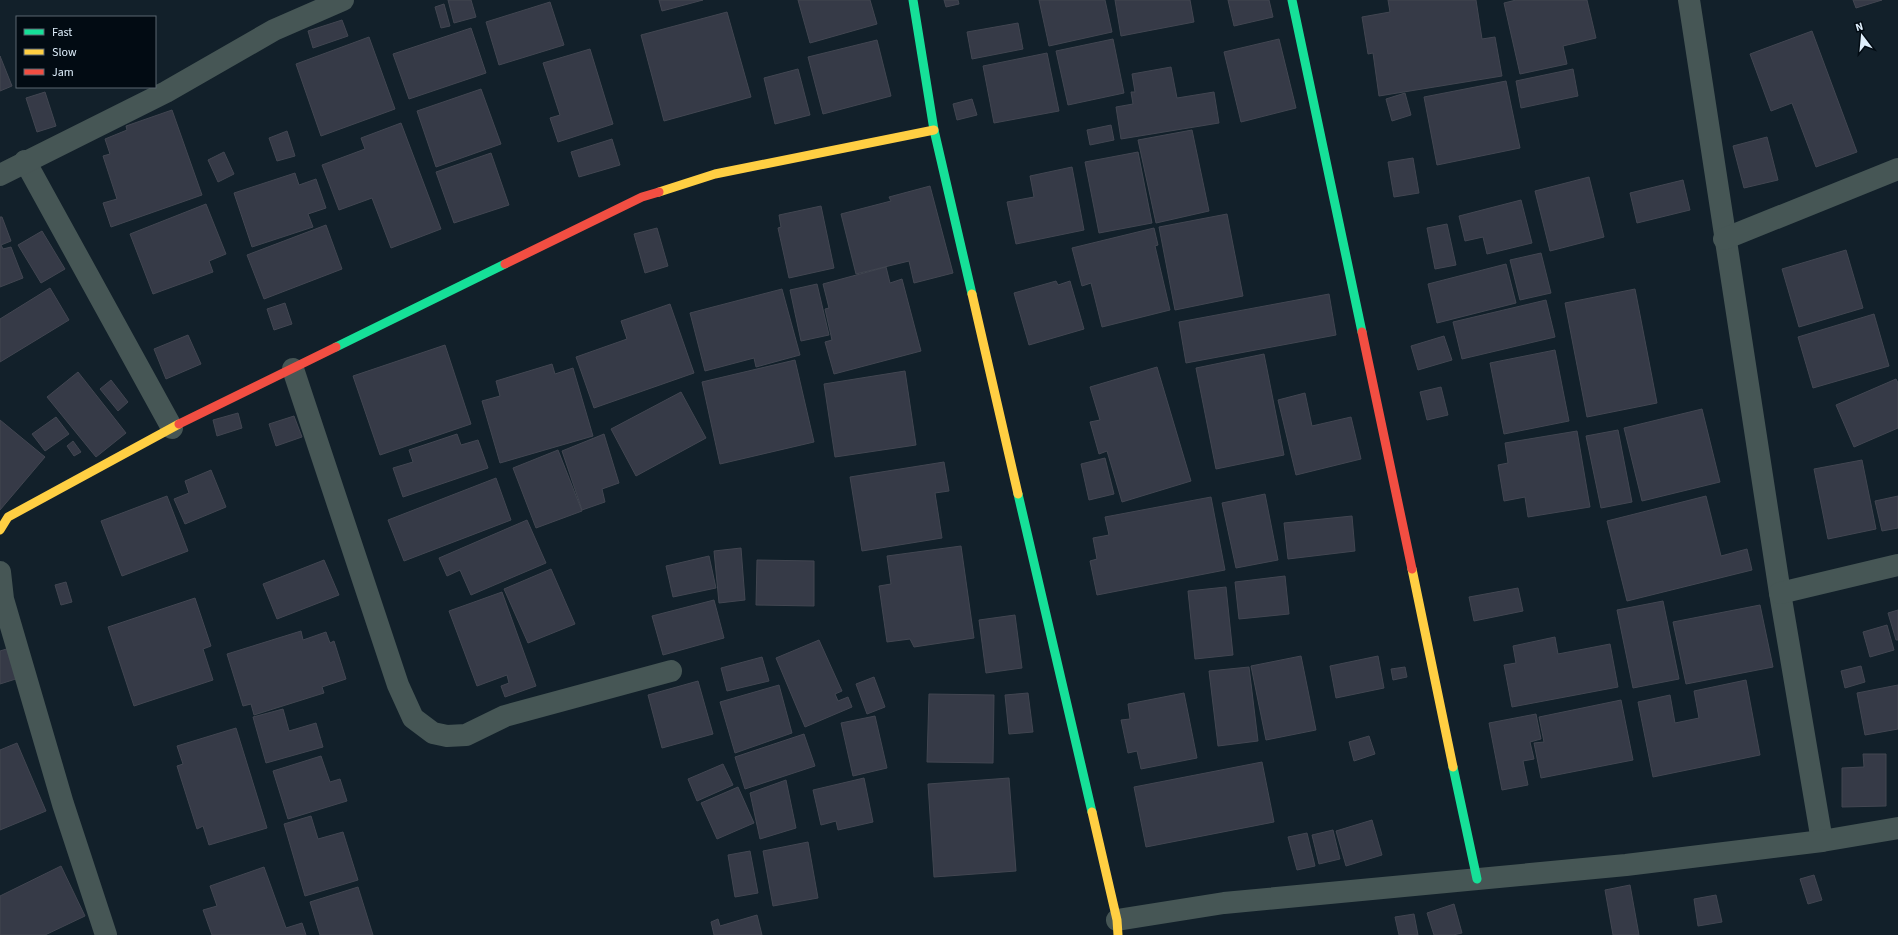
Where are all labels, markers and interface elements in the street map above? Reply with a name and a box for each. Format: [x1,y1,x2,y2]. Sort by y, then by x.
legend [16,16,156,88]
north arrow [1842,16,1882,56]
text: N [1854,19,1865,35]
text: Fast [52,24,72,41]
text: Slow [52,44,77,61]
text: Jam [52,64,74,81]

